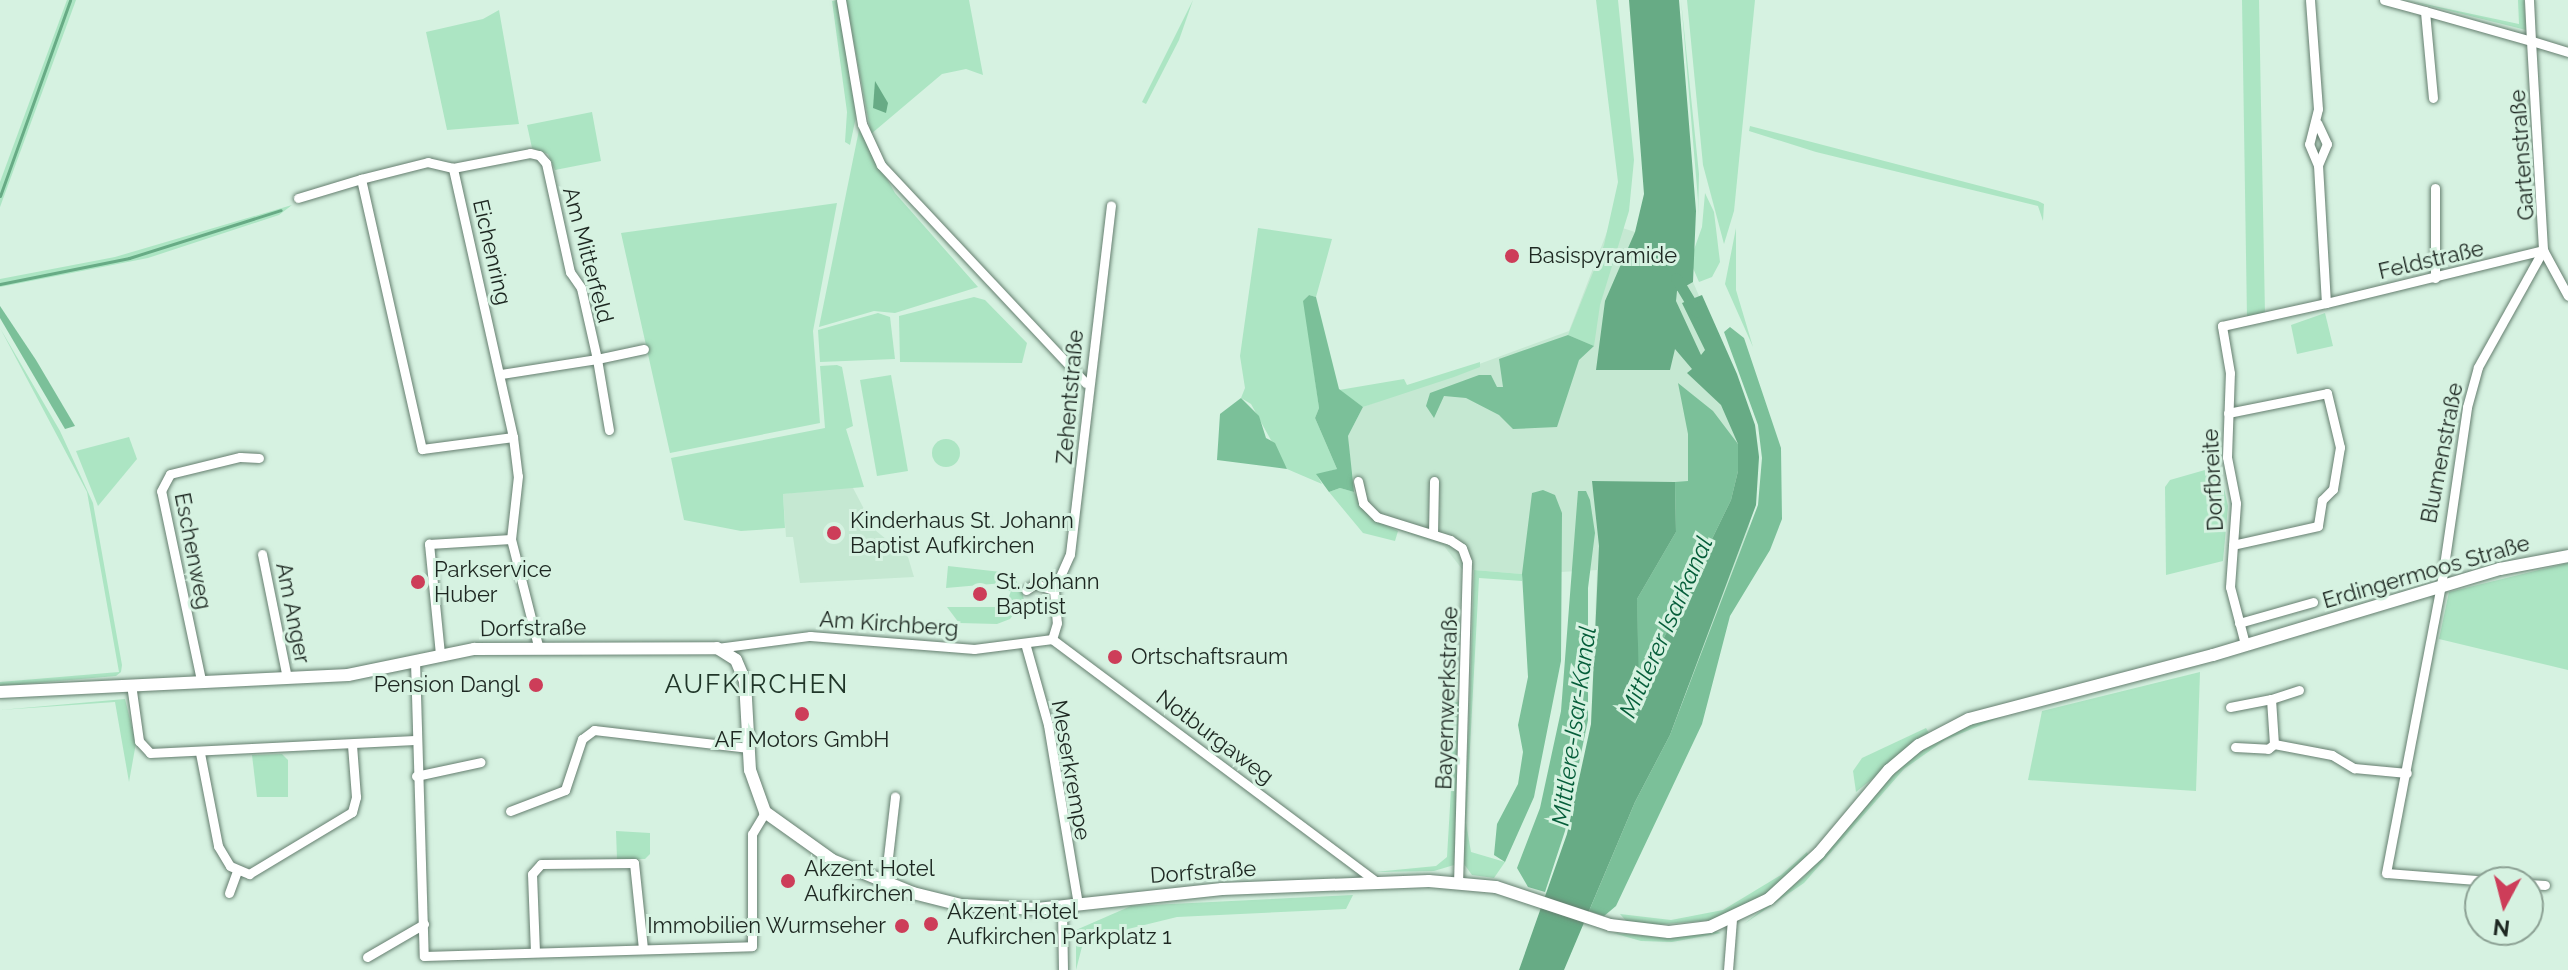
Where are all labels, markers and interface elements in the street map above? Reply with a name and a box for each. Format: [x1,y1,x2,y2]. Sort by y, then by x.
street label: Gartenstraße [2504,89,2540,221]
street label: Am Mitterfeld [557,184,619,326]
street label: Eichenring [467,197,517,307]
street label: Feldstraße [2376,235,2486,285]
place label: Basispyramide [1528,243,1677,269]
marker: Basispyramide [1503,247,1521,265]
street label: Zehentstraße [1051,329,1089,465]
street label: Blumenstraße [2415,381,2469,525]
street label: Dorfbreite [2197,428,2229,532]
street label: Eschenweg [169,490,217,612]
place label: Kinderhaus St. Johann Baptist Aufkirchen [850,507,1074,558]
marker: Kinderhaus St. Johann Baptist Aufkirchen [825,524,843,542]
street label: Erdingermoos Straße [2319,530,2533,614]
water label: Mittlerer Isarkanal [1613,532,1719,722]
place label: Parkservice Huber [434,556,552,608]
street label: Am Anger [270,560,316,666]
place label: St. Johann Baptist [996,568,1100,620]
marker: Parkservice Huber [409,573,427,591]
marker: St. Johann Baptist [971,585,989,603]
street label: Am Kirchberg [819,606,959,642]
street label: Bayernwerkstraße [1431,606,1463,790]
street label: Dorfstraße [480,614,586,642]
water label: Mittlere-Isar-Kanal [1546,624,1602,828]
place label: Ortschaftsraum [1131,644,1288,670]
marker: Ortschaftsraum [1106,648,1124,666]
district label: AUFKIRCHEN [665,669,849,701]
place label: Pension Dangl [374,672,520,698]
marker: Pension Dangl [527,676,545,694]
street label: Notburgaweg [1151,684,1279,790]
street label: Meserkrempe [1046,698,1096,842]
marker: AF Motors GmbH [793,705,811,723]
place label: AF Motors GmbH [714,727,890,753]
place label: Akzent Hotel Aufkirchen [804,855,935,906]
street label: Dorfstraße [1149,855,1257,889]
north arrow [2464,866,2544,946]
marker: Akzent Hotel Aufkirchen [779,872,797,890]
place label: Akzent Hotel Aufkirchen Parkplatz 1 [947,898,1172,950]
place label: Immobilien Wurmseher [646,913,886,939]
text: N [2491,914,2511,942]
marker: Akzent Hotel Aufkirchen Parkplatz 1 [922,915,940,933]
marker: Immobilien Wurmseher [893,917,911,935]

